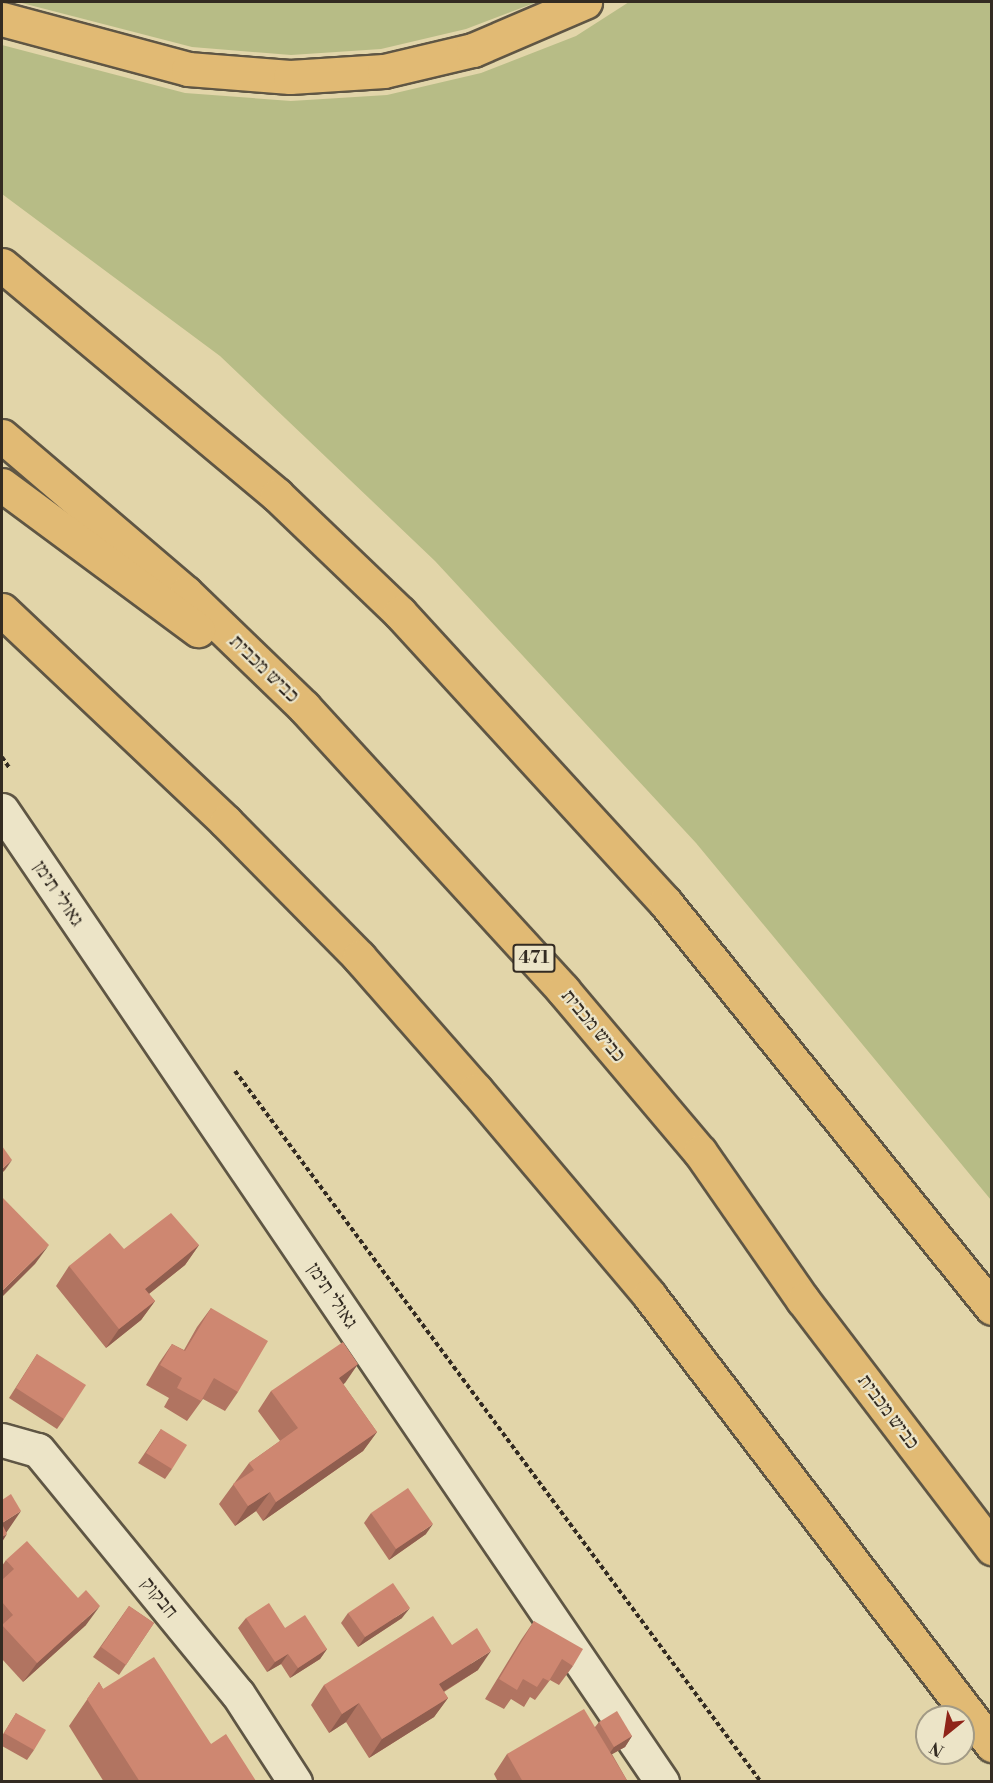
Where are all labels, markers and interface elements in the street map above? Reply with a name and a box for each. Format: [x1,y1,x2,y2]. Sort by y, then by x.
street label: כביש מכבית [224,630,304,708]
street label: גאולי תימן [27,857,89,931]
road number: 471 [512,943,556,973]
street label: כביש מכבית [556,985,630,1067]
street label: גאולי תימן [301,1259,363,1333]
street label: כביש מכבית [852,1370,924,1454]
street label: חבקוק [135,1573,183,1623]
north arrow [915,1705,975,1765]
text: N [927,1737,947,1761]

